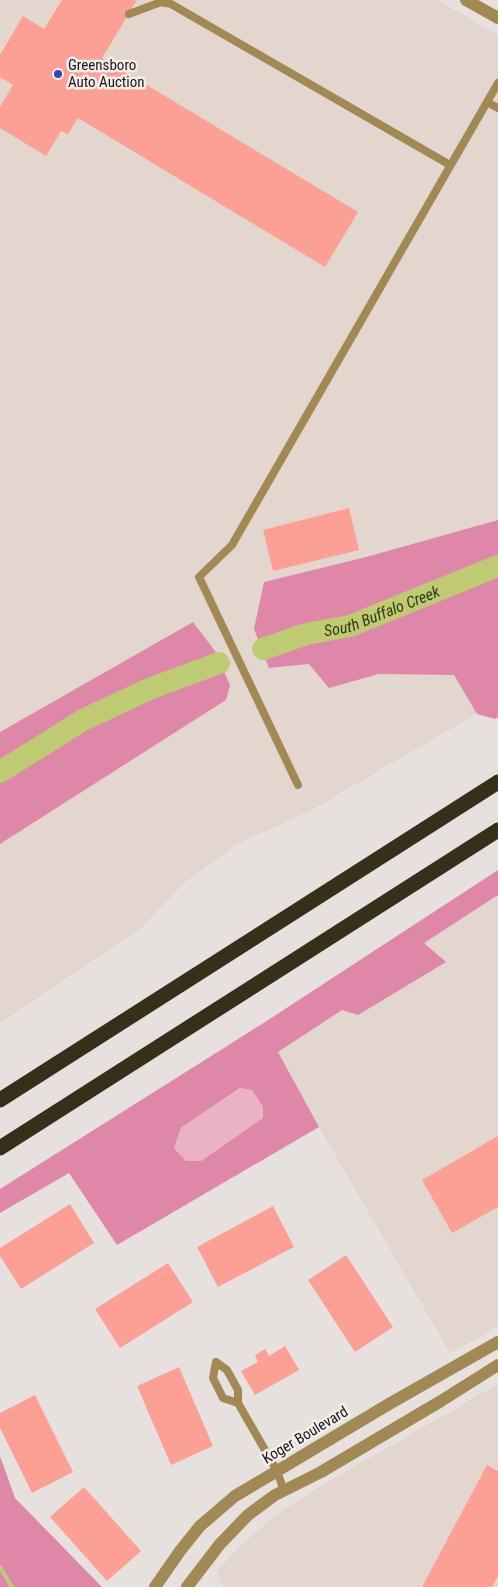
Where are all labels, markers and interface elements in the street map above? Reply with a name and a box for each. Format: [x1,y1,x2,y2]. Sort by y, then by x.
place label: Greensboro Auto Auction [68,56,145,91]
marker: Greensboro Auto Auction [52,68,64,80]
water label: South Buffalo Creek [322,581,444,641]
street label: Koger Boulevard [259,1402,351,1468]

